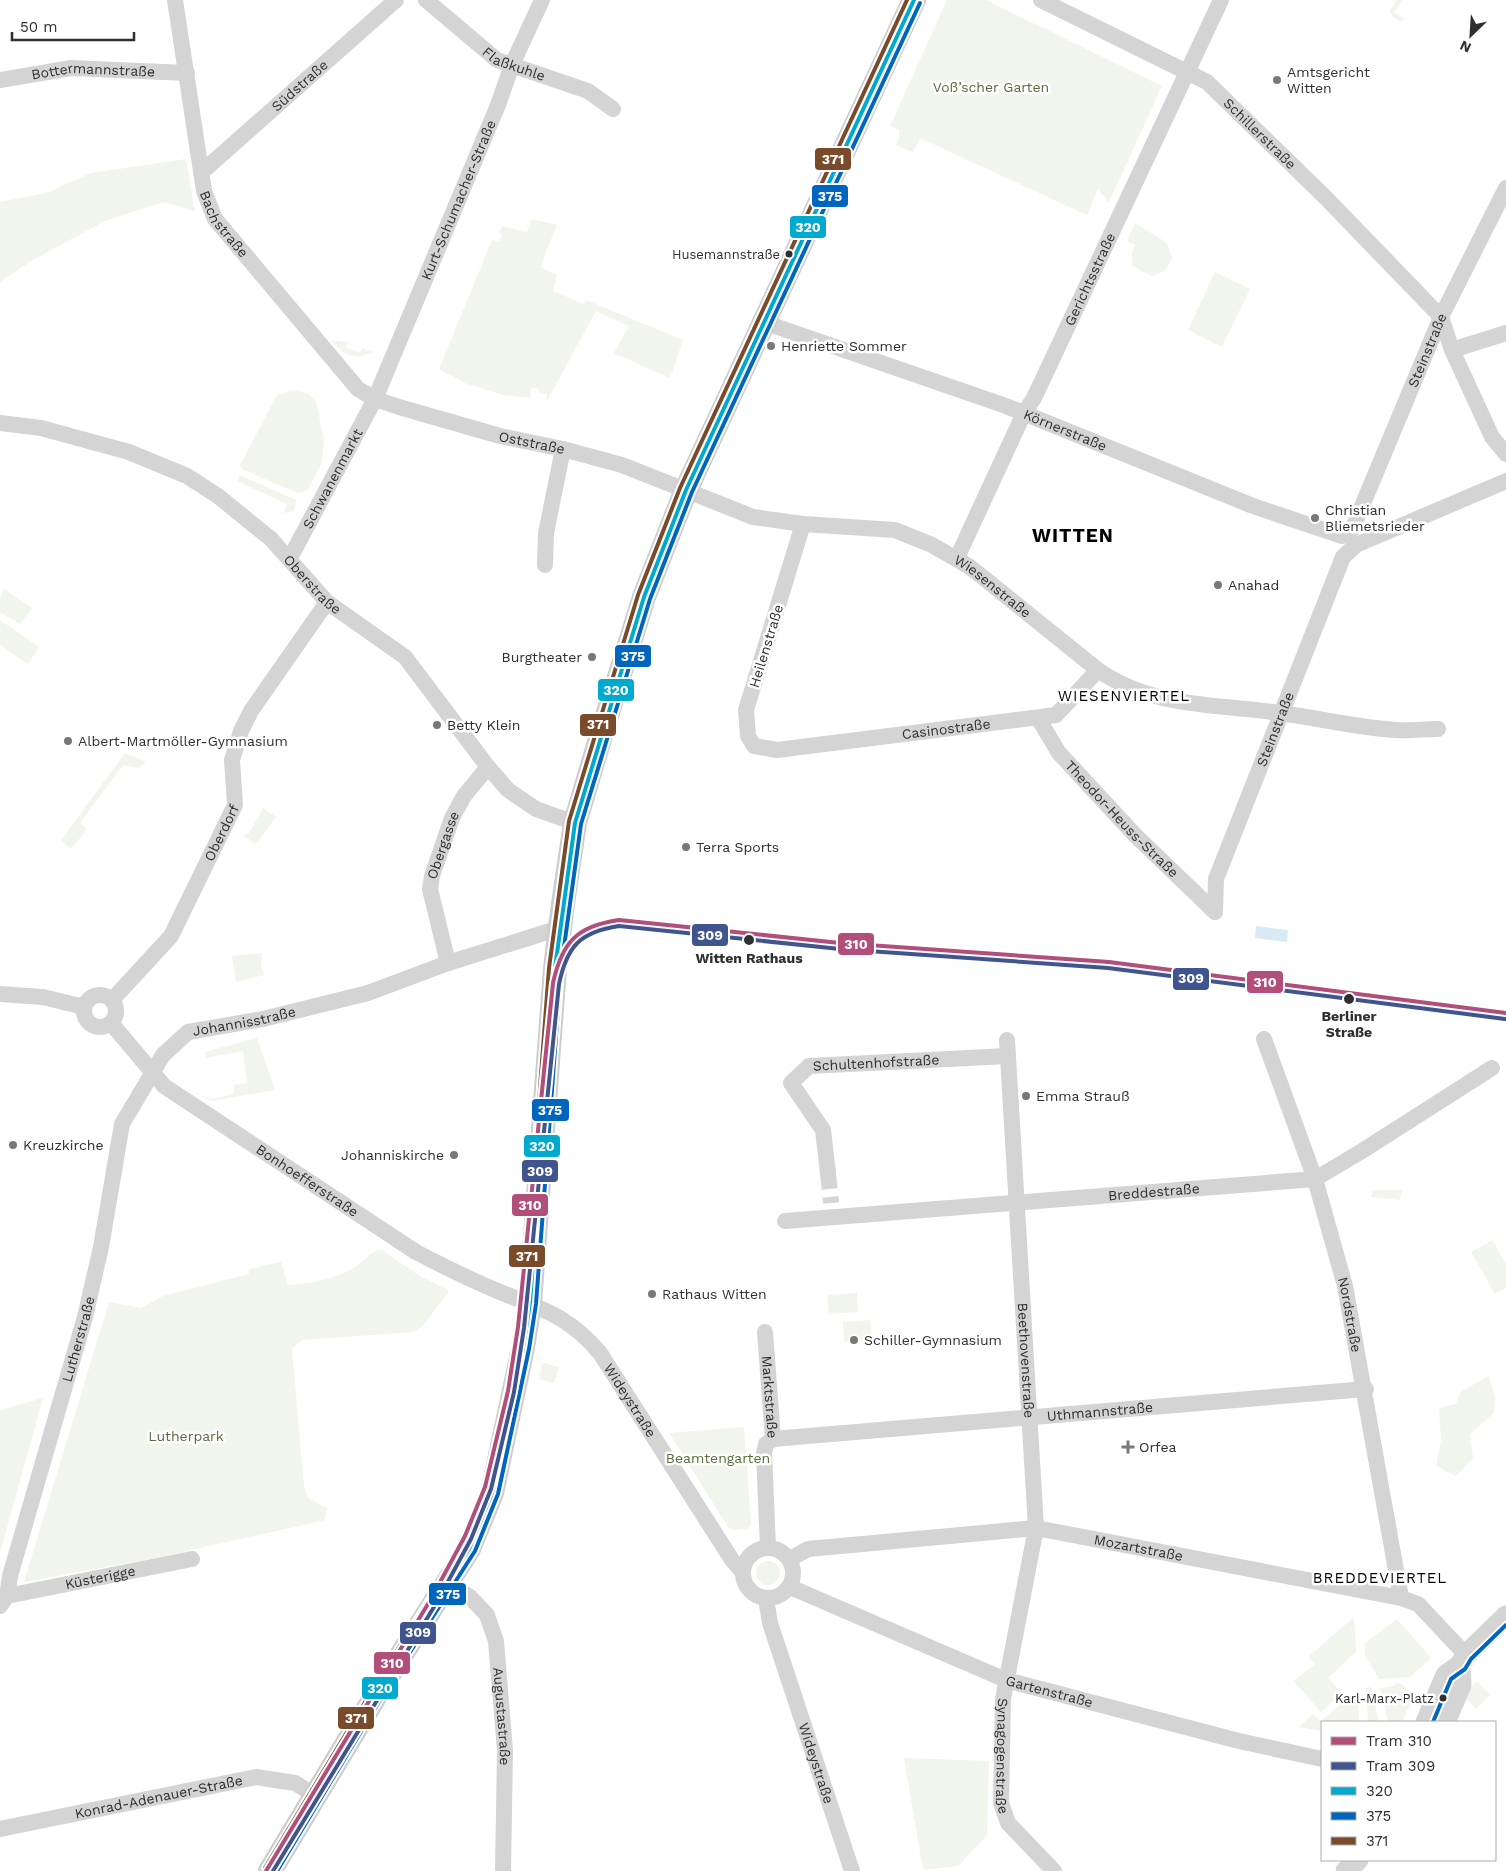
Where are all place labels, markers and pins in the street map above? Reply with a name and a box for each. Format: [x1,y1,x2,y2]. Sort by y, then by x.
place label: Amtsgericht Witten [1287,64,1370,96]
marker: Amtsgericht Witten [1271,74,1283,86]
place label: Husemannstraße [672,247,780,262]
marker: Husemannstraße [784,249,794,259]
place label: Henriette Sommer [781,338,907,354]
marker: Henriette Sommer [765,340,777,352]
place label: Christian Bliemetsrieder [1325,502,1425,534]
marker: Christian Bliemetsrieder [1309,512,1321,524]
place label: Anahad [1228,577,1279,593]
marker: Anahad [1212,579,1224,591]
place label: Burgtheater [502,649,582,665]
marker: Burgtheater [586,651,598,663]
place label: Betty Klein [447,717,520,733]
marker: Betty Klein [431,719,443,731]
place label: Albert-Martmöller-Gymnasium [78,733,288,749]
marker: Albert-Martmöller-Gymnasium [62,735,74,747]
place label: Terra Sports [696,839,779,855]
marker: Terra Sports [680,841,692,853]
marker: Witten Rathaus [742,933,756,947]
place label: Witten Rathaus [695,950,803,966]
marker: Berliner Straße [1342,992,1356,1006]
place label: Berliner Straße [1321,1008,1377,1040]
place label: Emma Strauß [1036,1088,1130,1104]
marker: Emma Strauß [1020,1090,1032,1102]
place label: Kreuzkirche [23,1137,104,1153]
marker: Kreuzkirche [7,1139,19,1151]
place label: Johanniskirche [341,1147,444,1163]
marker: Johanniskirche [448,1149,460,1161]
place label: Rathaus Witten [662,1286,767,1302]
marker: Rathaus Witten [646,1288,658,1300]
place label: Schiller-Gymnasium [864,1332,1002,1348]
marker: Schiller-Gymnasium [848,1334,860,1346]
place label: Orfea [1139,1439,1176,1455]
marker: Orfea [1121,1440,1135,1454]
place label: Karl-Marx-Platz [1335,1691,1434,1706]
marker: Karl-Marx-Platz [1438,1693,1448,1703]

